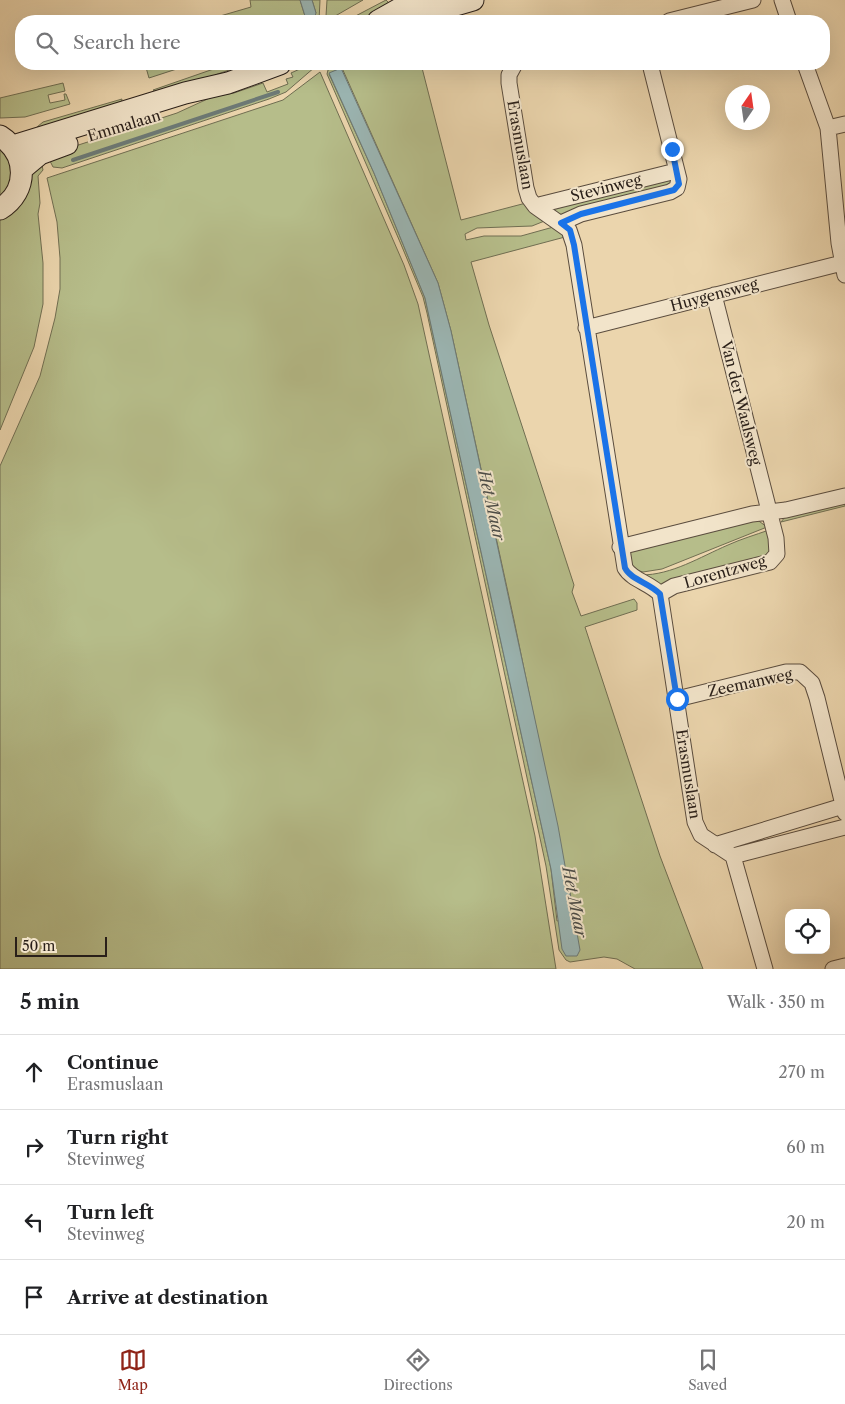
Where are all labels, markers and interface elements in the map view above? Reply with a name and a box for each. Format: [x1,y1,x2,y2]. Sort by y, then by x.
search box [15,15,830,70]
icon: search [33,29,61,57]
text: Search here [73,31,181,54]
north arrow [725,85,770,130]
street label: Erasmuslaan [503,99,538,192]
street label: Emmalaan [85,105,163,146]
route end [661,138,684,161]
street label: Stevinweg [568,170,643,205]
street label: Huygensweg [668,274,760,315]
street label: Van der Waalsweg [717,338,766,467]
water label: Het Maar [474,466,510,544]
street label: Lorentzweg [682,551,768,592]
street label: Zeemanweg [706,664,794,701]
route start [666,688,689,711]
street label: Erasmuslaan [672,728,705,821]
water label: Het Maar [558,863,592,941]
map controls [785,909,830,954]
button: locate [785,909,830,954]
scale bar [15,934,108,957]
text: 50 m [22,937,55,955]
text: 5 min [20,989,80,1014]
text: Walk · 350 m [727,992,825,1012]
text: Continue [67,1051,159,1074]
icon: ahead [20,1058,48,1086]
text: 270 m [779,1062,825,1082]
text: Erasmuslaan [67,1074,163,1094]
text: Turn right [67,1126,168,1149]
icon: right [20,1133,48,1161]
text: 60 m [786,1137,825,1157]
text: Stevinweg [67,1149,144,1169]
text: Turn left [67,1201,154,1224]
icon: left [20,1208,48,1236]
text: 20 m [786,1212,825,1232]
text: Stevinweg [67,1224,144,1244]
icon: arrive [20,1283,48,1311]
text: Arrive at destination [67,1286,268,1309]
tab: Map [118,1346,148,1394]
tab: Directions [383,1346,453,1394]
tab: Saved [688,1346,727,1394]

